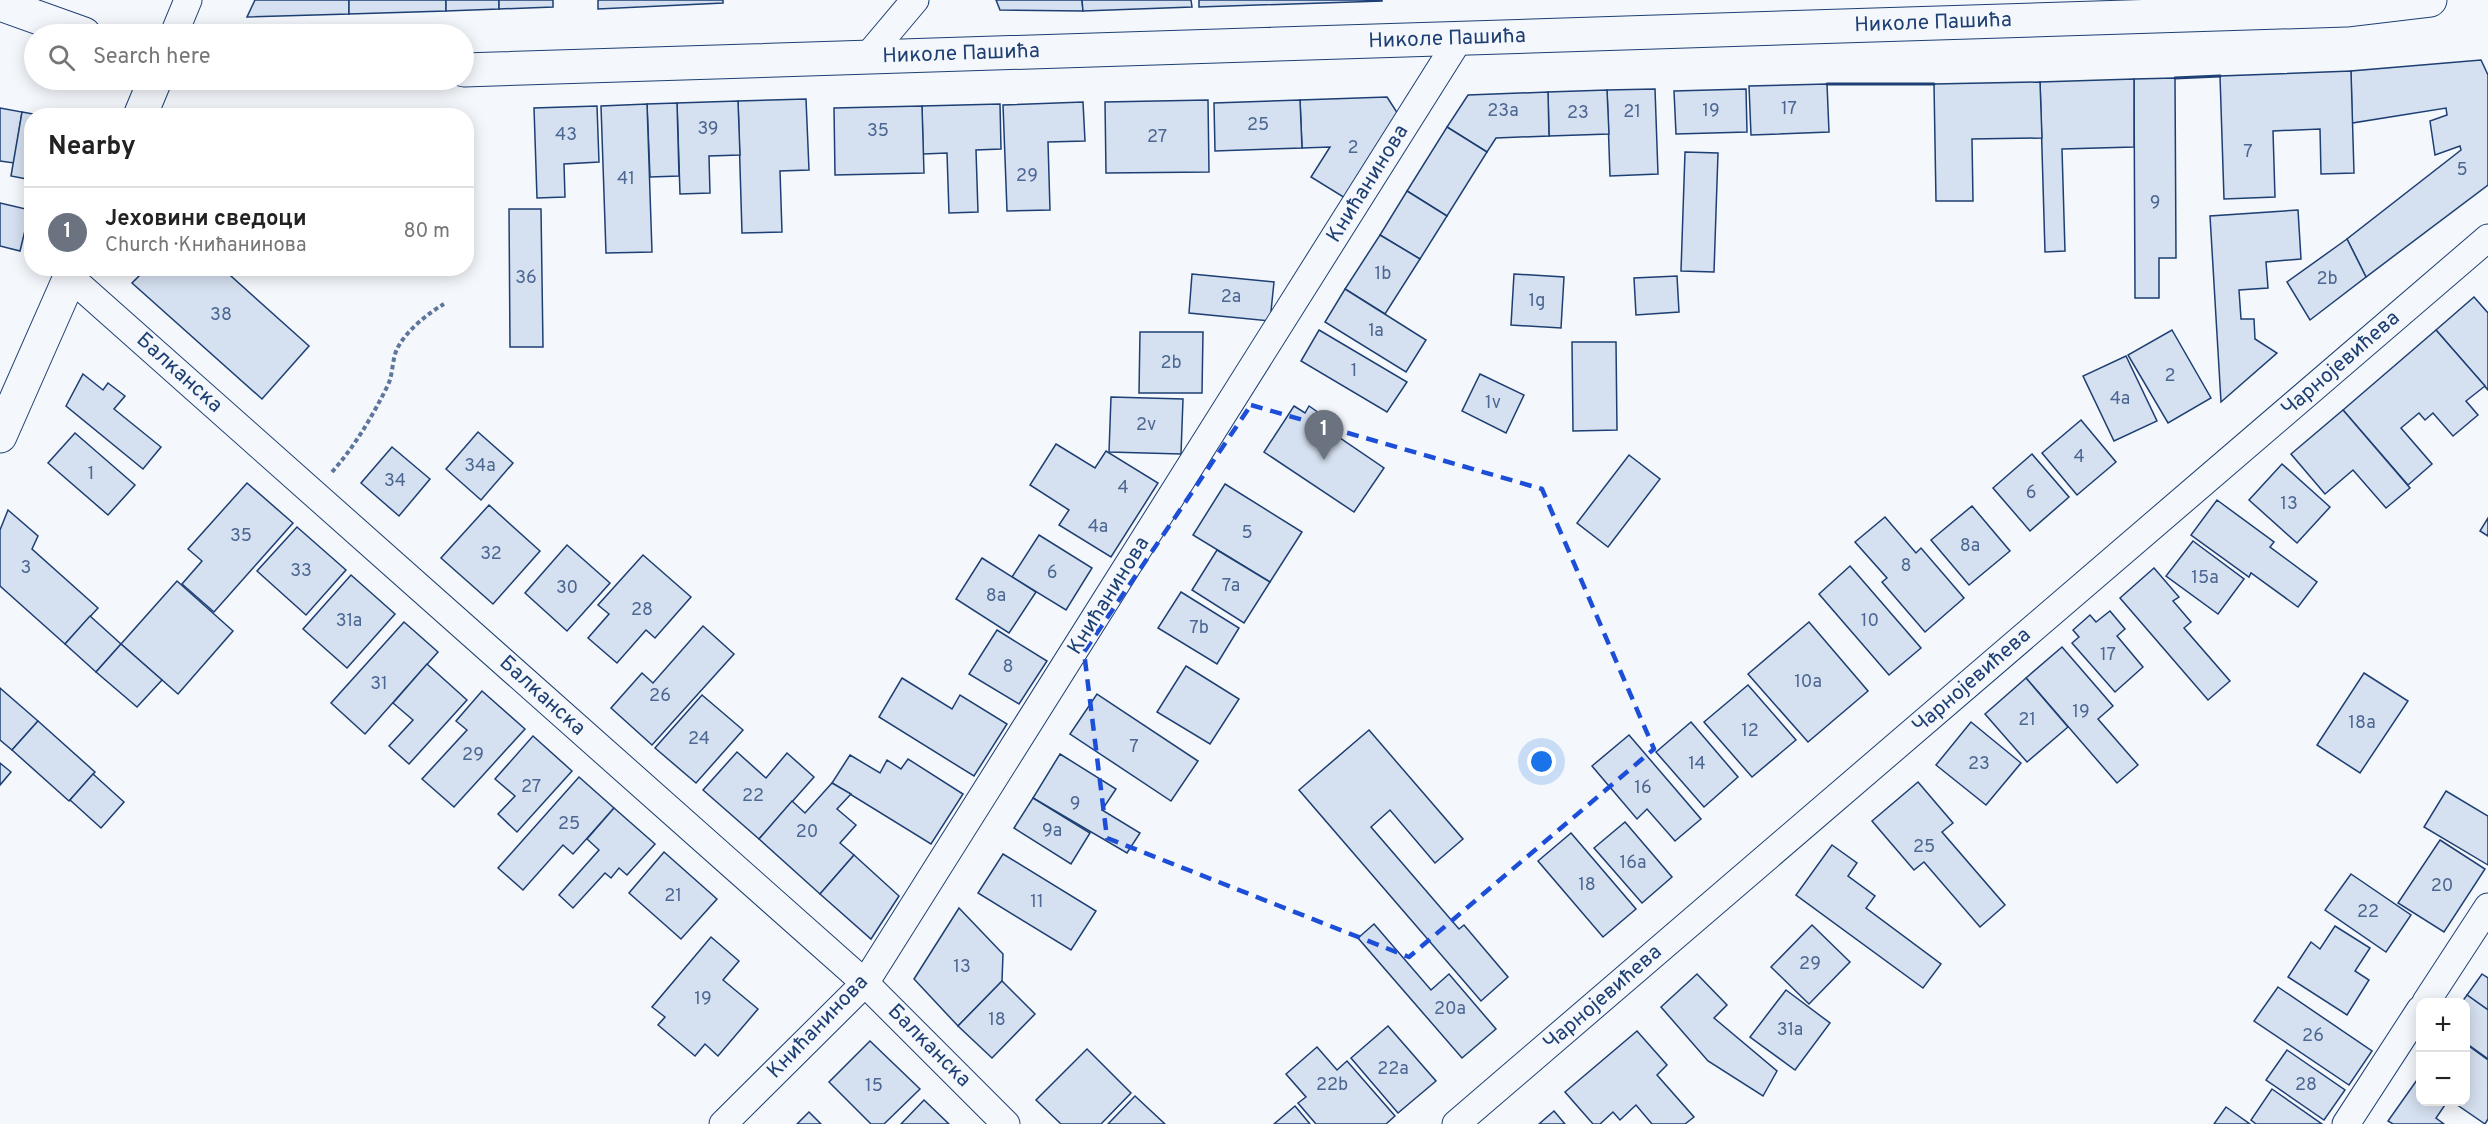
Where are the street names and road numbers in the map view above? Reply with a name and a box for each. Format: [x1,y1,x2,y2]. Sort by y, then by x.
street label: Николе Пашића [1854,7,2012,39]
street label: Николе Пашића [1368,23,1526,55]
street label: Николе Пашића [882,38,1040,70]
street label: Книћанинова [1321,120,1415,248]
street label: Чарнојевићева [2276,305,2406,423]
street label: Балканска [130,327,228,419]
street label: Книћанинова [1062,532,1156,660]
street label: Чарнојевићева [1907,622,2037,740]
street label: Балканска [493,650,591,742]
street label: Чарнојевићева [1538,939,1668,1057]
street label: Книћанинова [762,969,874,1085]
street label: Балканска [881,998,977,1094]

